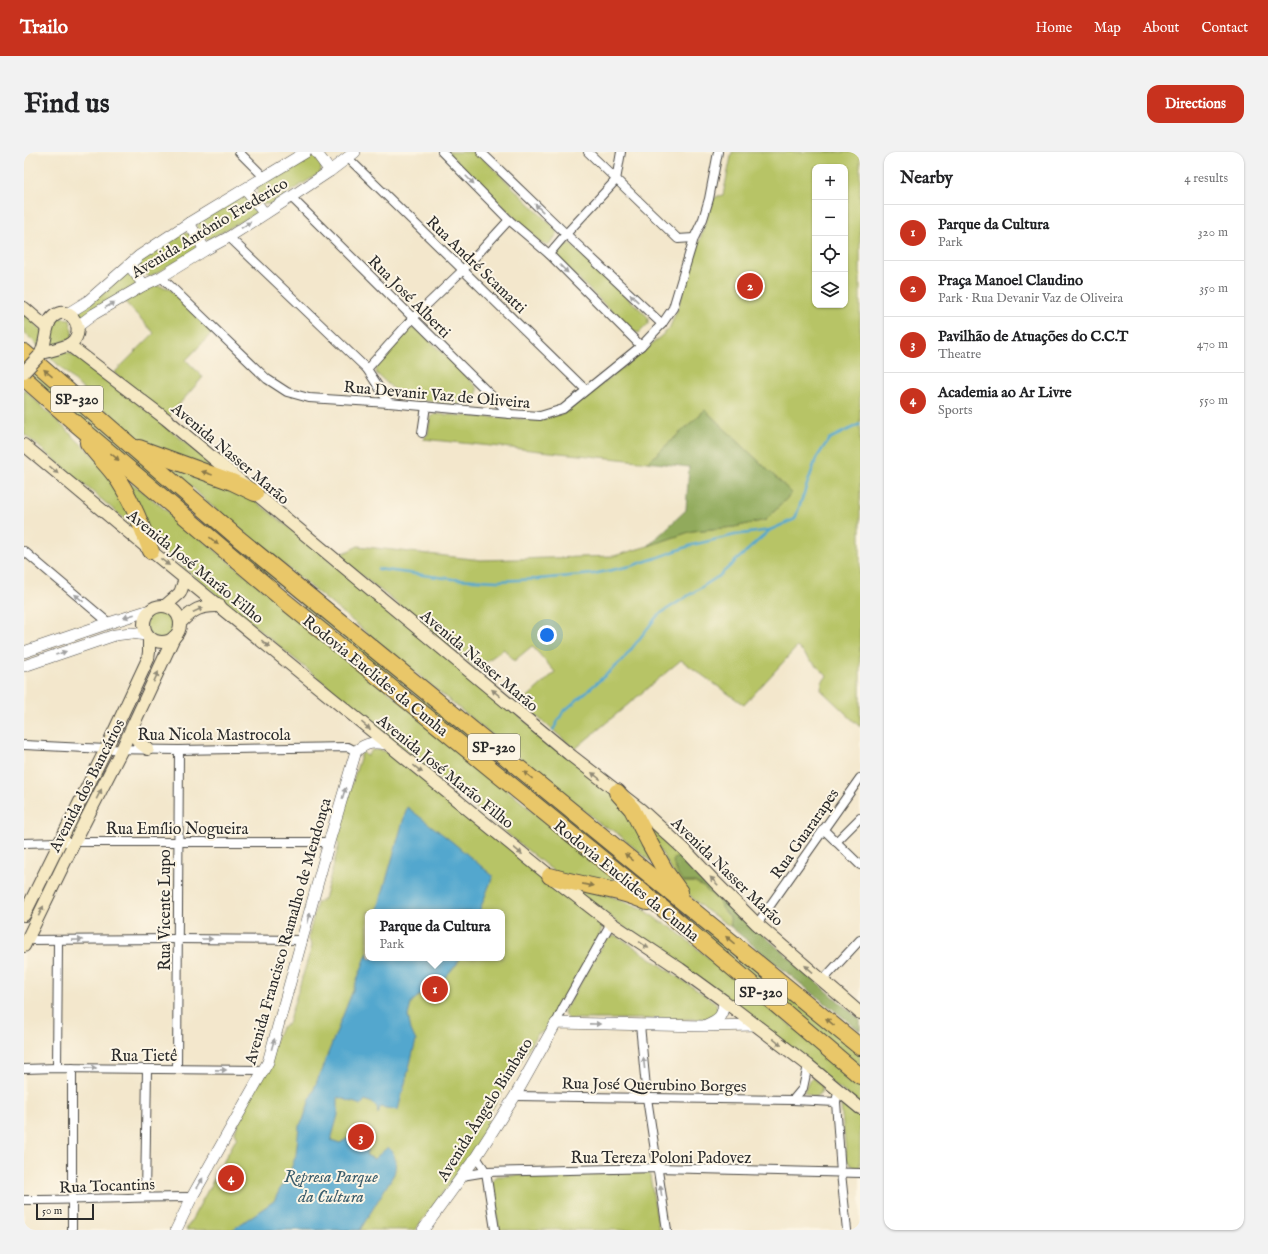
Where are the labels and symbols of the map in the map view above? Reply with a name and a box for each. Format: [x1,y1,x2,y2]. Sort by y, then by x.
street label: Avenida Antônio Frederico [127,174,292,284]
one-way arrow [465,175,475,185]
one-way arrow [534,203,544,213]
street label: Rua André Scamatti [421,212,530,318]
one-way arrow [241,221,252,229]
street label: Rua José Alberti [363,252,454,343]
one-way arrow [559,264,569,274]
pin: 2 [737,271,763,301]
one-way arrow [629,293,639,302]
one-way arrow [104,301,116,308]
one-way arrow [42,369,53,378]
street label: Rua Devanir Vaz de Oliveira [343,378,531,414]
road number: SP-320 [51,386,103,412]
street label: Avenida Nasser Marão [166,399,293,510]
one-way arrow [110,453,121,462]
one-way arrow [49,465,59,474]
one-way arrow [200,470,212,476]
street label: Avenida José Marão Filho [121,506,268,629]
one-way arrow [209,537,220,546]
one-way arrow [159,558,170,566]
one-way arrow [74,593,84,602]
one-way arrow [192,606,204,612]
street label: Avenida Nasser Marão [415,606,542,717]
street label: Rodovia Euclides da Cunha [298,612,452,742]
one-way arrow [123,613,135,619]
your location [537,625,557,645]
one-way arrow [260,639,271,648]
one-way arrow [55,650,67,656]
one-way arrow [153,672,159,683]
one-way arrow [490,689,501,698]
street label: Avenida José Marão Filho [371,711,518,834]
street label: Avenida dos Bancários [45,716,130,857]
one-way arrow [361,722,371,731]
street label: Rua Nicola Mastrocola [137,726,291,746]
road number: SP-320 [468,734,520,760]
one-way arrow [412,765,423,773]
one-way arrow [523,771,534,779]
one-way arrow [591,771,602,780]
street label: Rua Guararapes [767,785,844,883]
one-way arrow [341,787,347,799]
one-way arrow [96,789,102,800]
street label: Avenida Francisco Ramalho de Mendonça [241,796,337,1068]
street label: Avenida Nasser Marão [666,813,787,931]
street label: Rodovia Euclides da Cunha [549,817,703,947]
street label: Rua Emílio Nogueira [106,820,248,840]
one-way arrow [513,847,524,855]
street label: Rua Vicente Lupo [156,849,176,971]
one-way arrow [624,853,635,862]
one-way arrow [709,876,719,886]
one-way arrow [581,882,594,888]
one-way arrow [38,905,44,916]
one-way arrow [306,912,312,925]
one-way arrow [724,935,735,944]
one-way arrow [201,936,213,943]
one-way arrow [71,937,84,943]
one-way arrow [639,941,649,949]
one-way arrow [804,965,814,974]
pin: 1 [422,974,448,1004]
road number: SP-320 [735,979,787,1005]
one-way arrow [825,1018,835,1027]
one-way arrow [589,1021,602,1027]
street label: Avenida Ângelo Bimbato [431,1033,538,1186]
one-way arrow [270,1037,276,1049]
one-way arrow [772,1037,783,1046]
street label: Rua Tietê [111,1047,177,1067]
one-way arrow [640,1057,647,1069]
one-way arrow [85,1065,97,1072]
one-way arrow [215,1067,228,1073]
street label: Rua José Querubino Borges [561,1074,747,1098]
pin: 3 [348,1122,374,1152]
street label: Rua Tereza Poloni Padovez [571,1149,751,1169]
pin: 4 [218,1163,244,1193]
water label: Represa Parque da Cultura [284,1167,378,1208]
street label: Rua Tocantins [59,1175,156,1199]
one-way arrow [196,1177,203,1189]
one-way arrow [658,1185,664,1197]
scale bar [36,1202,94,1221]

